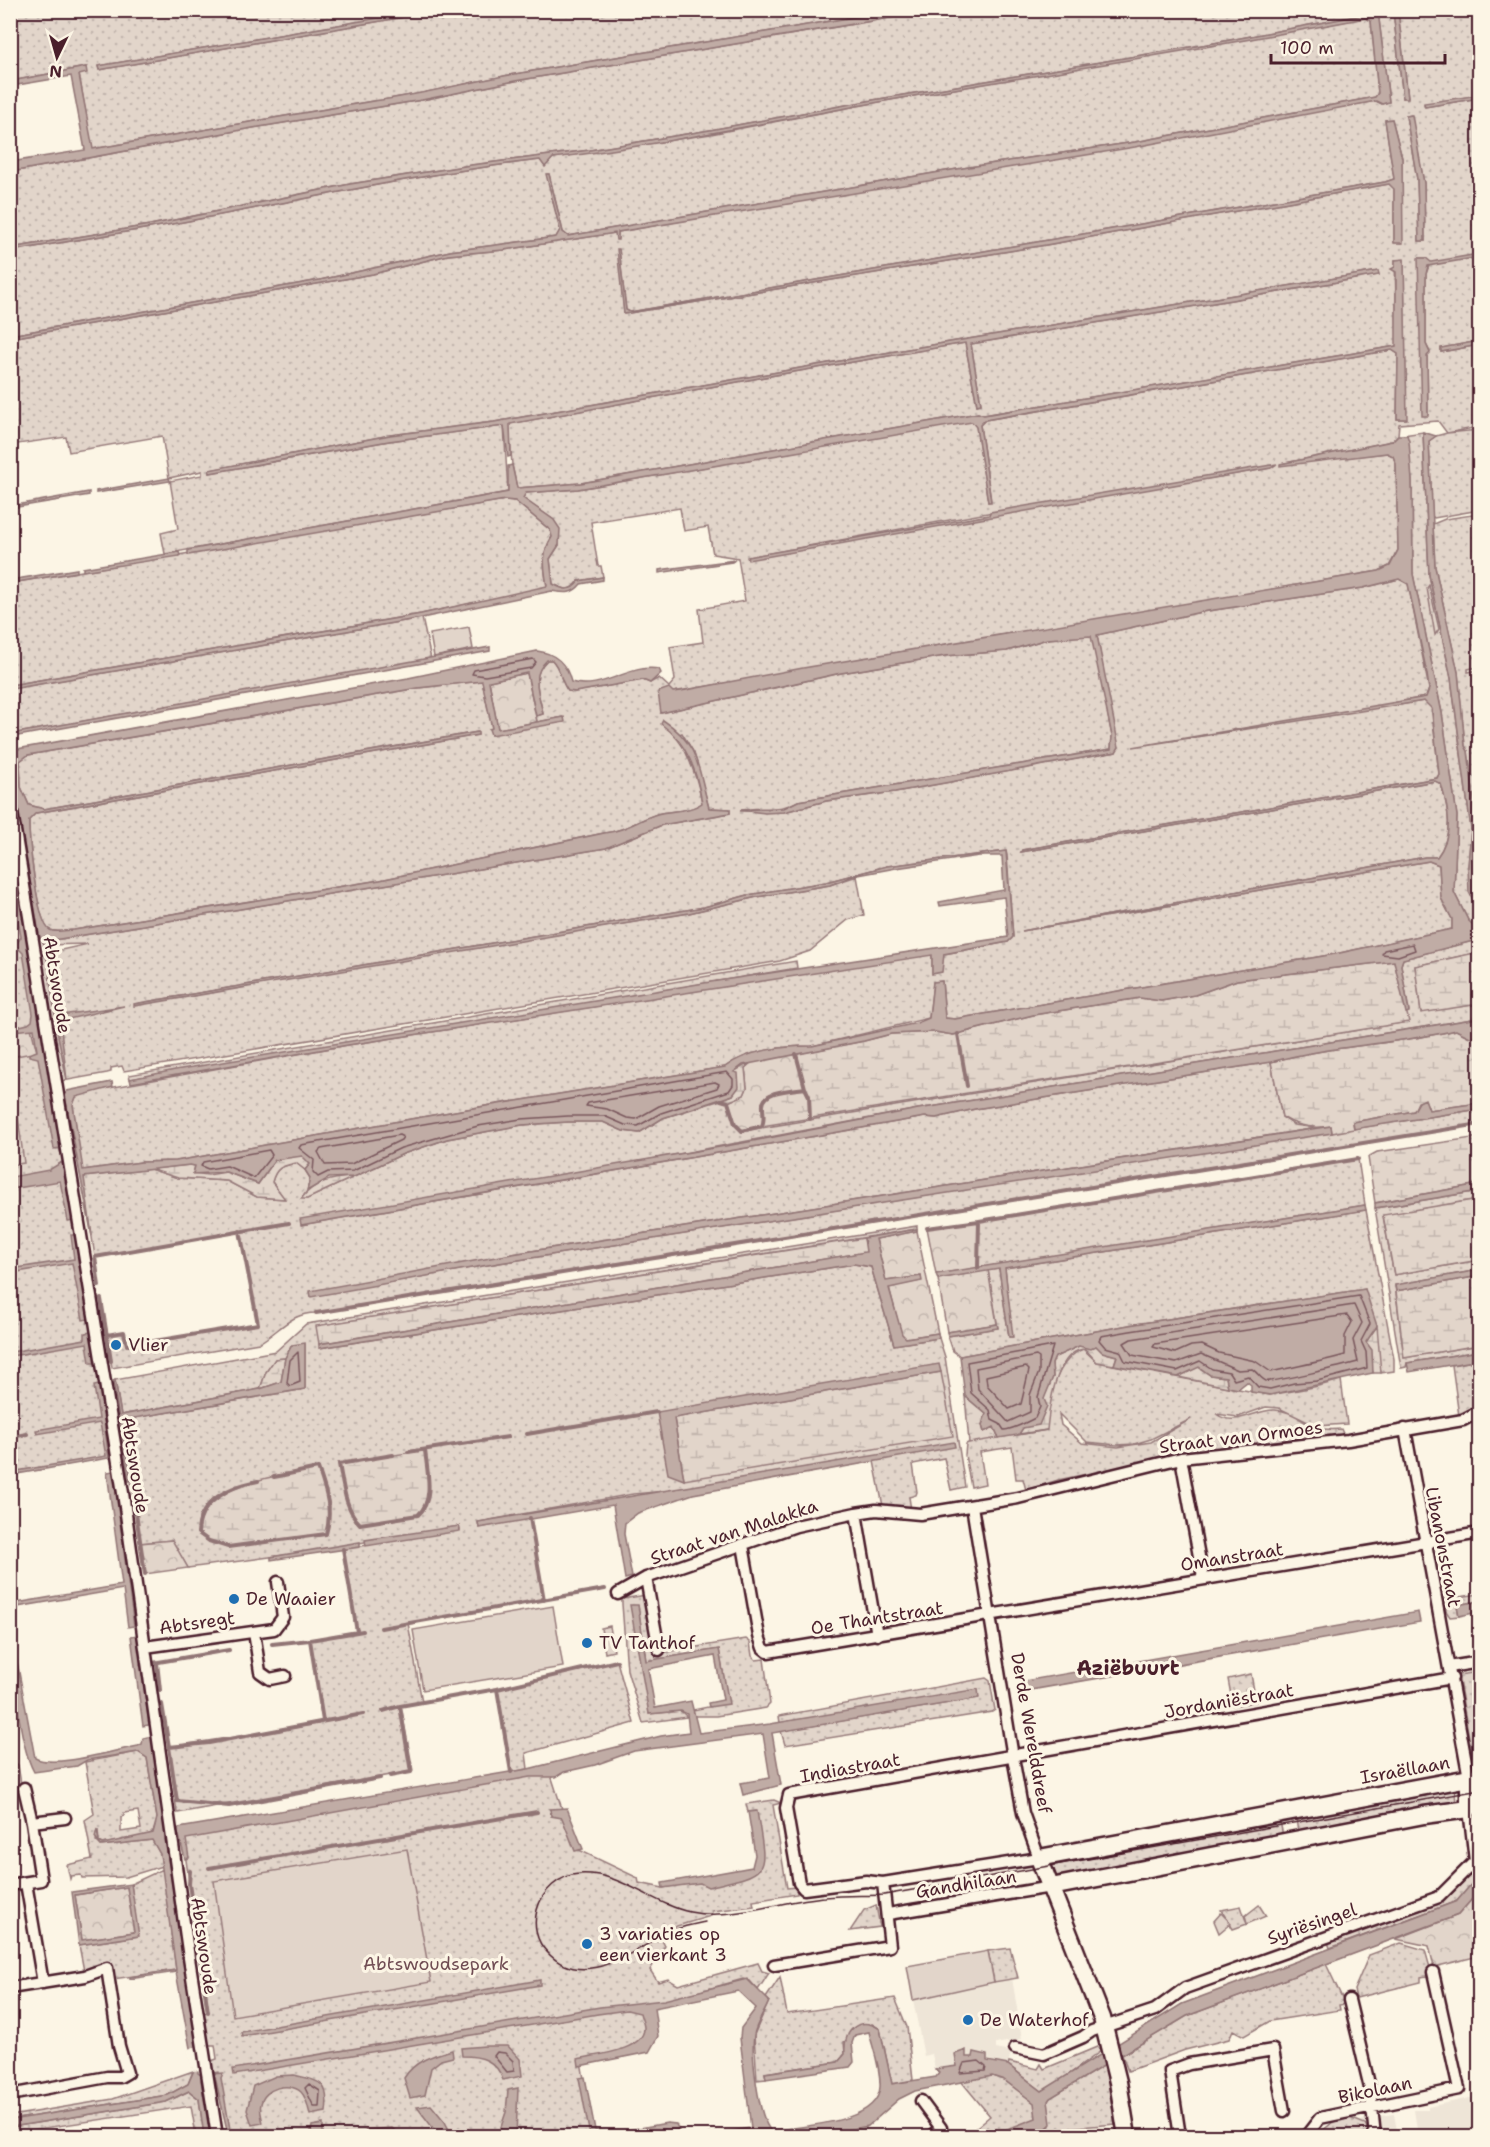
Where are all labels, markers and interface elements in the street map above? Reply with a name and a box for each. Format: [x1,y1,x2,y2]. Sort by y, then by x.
north arrow [27,27,87,87]
scale bar [1271,27,1445,65]
text: 100 m [1280,36,1334,60]
text: N [49,60,63,82]
street label: Abtswoude [37,935,77,1035]
place label: Vlier [128,1333,169,1357]
marker: Vlier [109,1338,123,1352]
street label: Abtswoude [115,1415,155,1515]
street label: Straat van Ormoes [1158,1415,1324,1459]
street label: Libanonstraat [1420,1485,1466,1609]
street label: Straat van Malakka [647,1494,821,1570]
street label: Omanstraat [1179,1537,1285,1577]
place label: De Waaier [246,1587,336,1611]
marker: De Waaier [227,1592,241,1606]
street label: Oe Thantstraat [809,1596,945,1640]
street label: Abtsregt [158,1606,237,1640]
place label: TV Tanthof [599,1631,696,1655]
marker: TV Tanthof [580,1636,594,1650]
street label: Derde Werelddreef [1005,1651,1057,1816]
district label: Aziëbuurt [1076,1655,1180,1681]
street label: Jordaniëstraat [1162,1678,1296,1724]
street label: Indiastraat [798,1747,902,1789]
street label: Israëllaan [1358,1750,1452,1790]
street label: Gandhilaan [914,1864,1018,1904]
street label: Abtswoude [185,1896,223,1996]
street label: Syriësingel [1264,1897,1360,1950]
place label: 3 variaties op een vierkant 3 [599,1922,727,1967]
marker: 3 variaties op een vierkant 3 [580,1937,594,1951]
park label: Abtswoudsepark [363,1952,509,1976]
place label: De Waterhof [980,2008,1089,2032]
marker: De Waterhof [961,2013,975,2027]
street label: Bikolaan [1336,2071,1414,2109]

